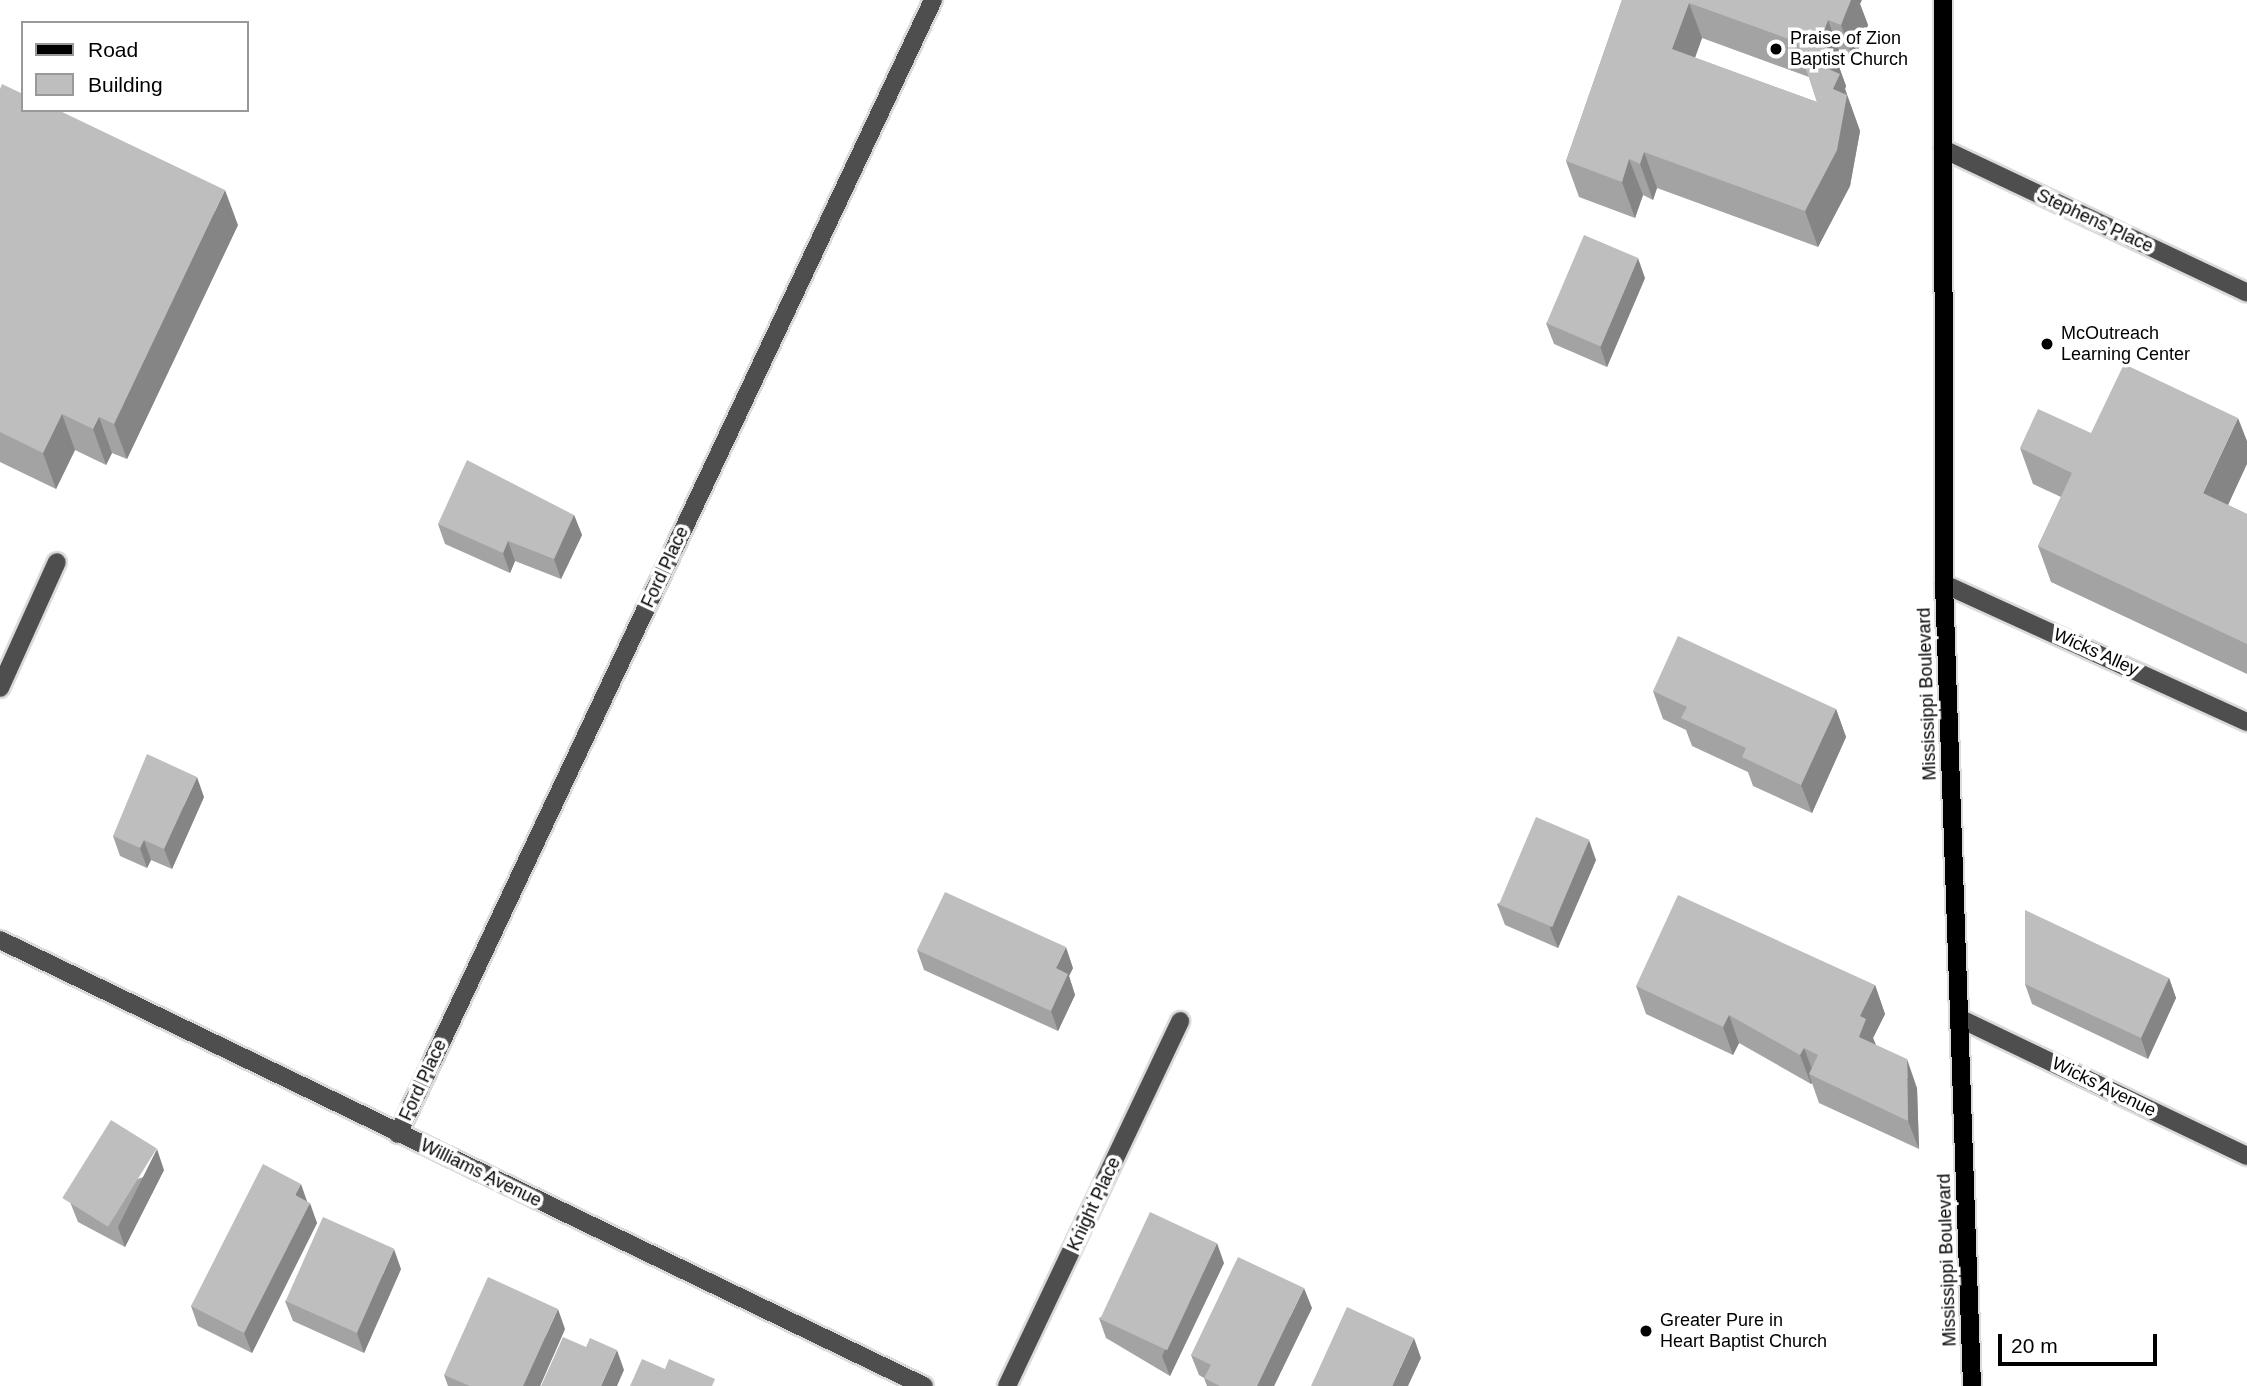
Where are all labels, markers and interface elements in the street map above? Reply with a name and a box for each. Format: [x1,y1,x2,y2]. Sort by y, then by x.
legend [21,21,248,112]
place label: Praise of Zion Baptist Church [1790,28,1908,70]
text: Road [88,38,138,61]
marker: Praise of Zion Baptist Church [1768,41,1784,57]
text: Building [88,73,163,96]
street label: Stephens Place [2033,185,2157,257]
place label: McOutreach Learning Center [2061,323,2190,366]
marker: McOutreach Learning Center [2039,336,2055,352]
street label: Ford Place [637,523,693,611]
street label: Mississippi Boulevard [1913,607,1941,781]
street label: Wicks Alley [2050,623,2142,681]
street label: Ford Place [395,1036,451,1124]
street label: Wicks Avenue [2048,1052,2160,1122]
street label: Williams Avenue [417,1134,545,1212]
street label: Knight Place [1063,1154,1125,1254]
street label: Mississippi Boulevard [1933,1173,1961,1347]
place label: Greater Pure in Heart Baptist Church [1660,1310,1827,1352]
scale bar [2002,1320,2161,1364]
marker: Greater Pure in Heart Baptist Church [1638,1323,1654,1339]
text: 20 m [2011,1334,2058,1357]

